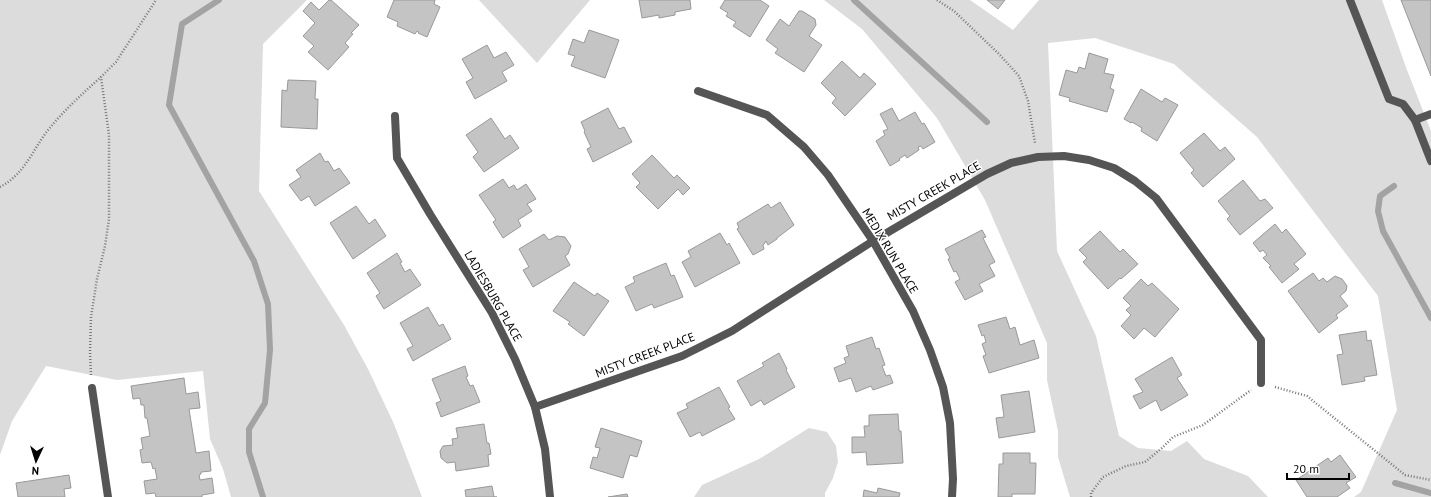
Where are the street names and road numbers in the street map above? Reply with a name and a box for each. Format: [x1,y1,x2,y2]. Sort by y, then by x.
street label: MISTY CREEK PLACE [884,158,983,223]
street label: MEDIX RUN PLACE [859,205,922,296]
street label: LADIESBURG PLACE [461,248,526,344]
street label: MISTY CREEK PLACE [593,329,697,380]

